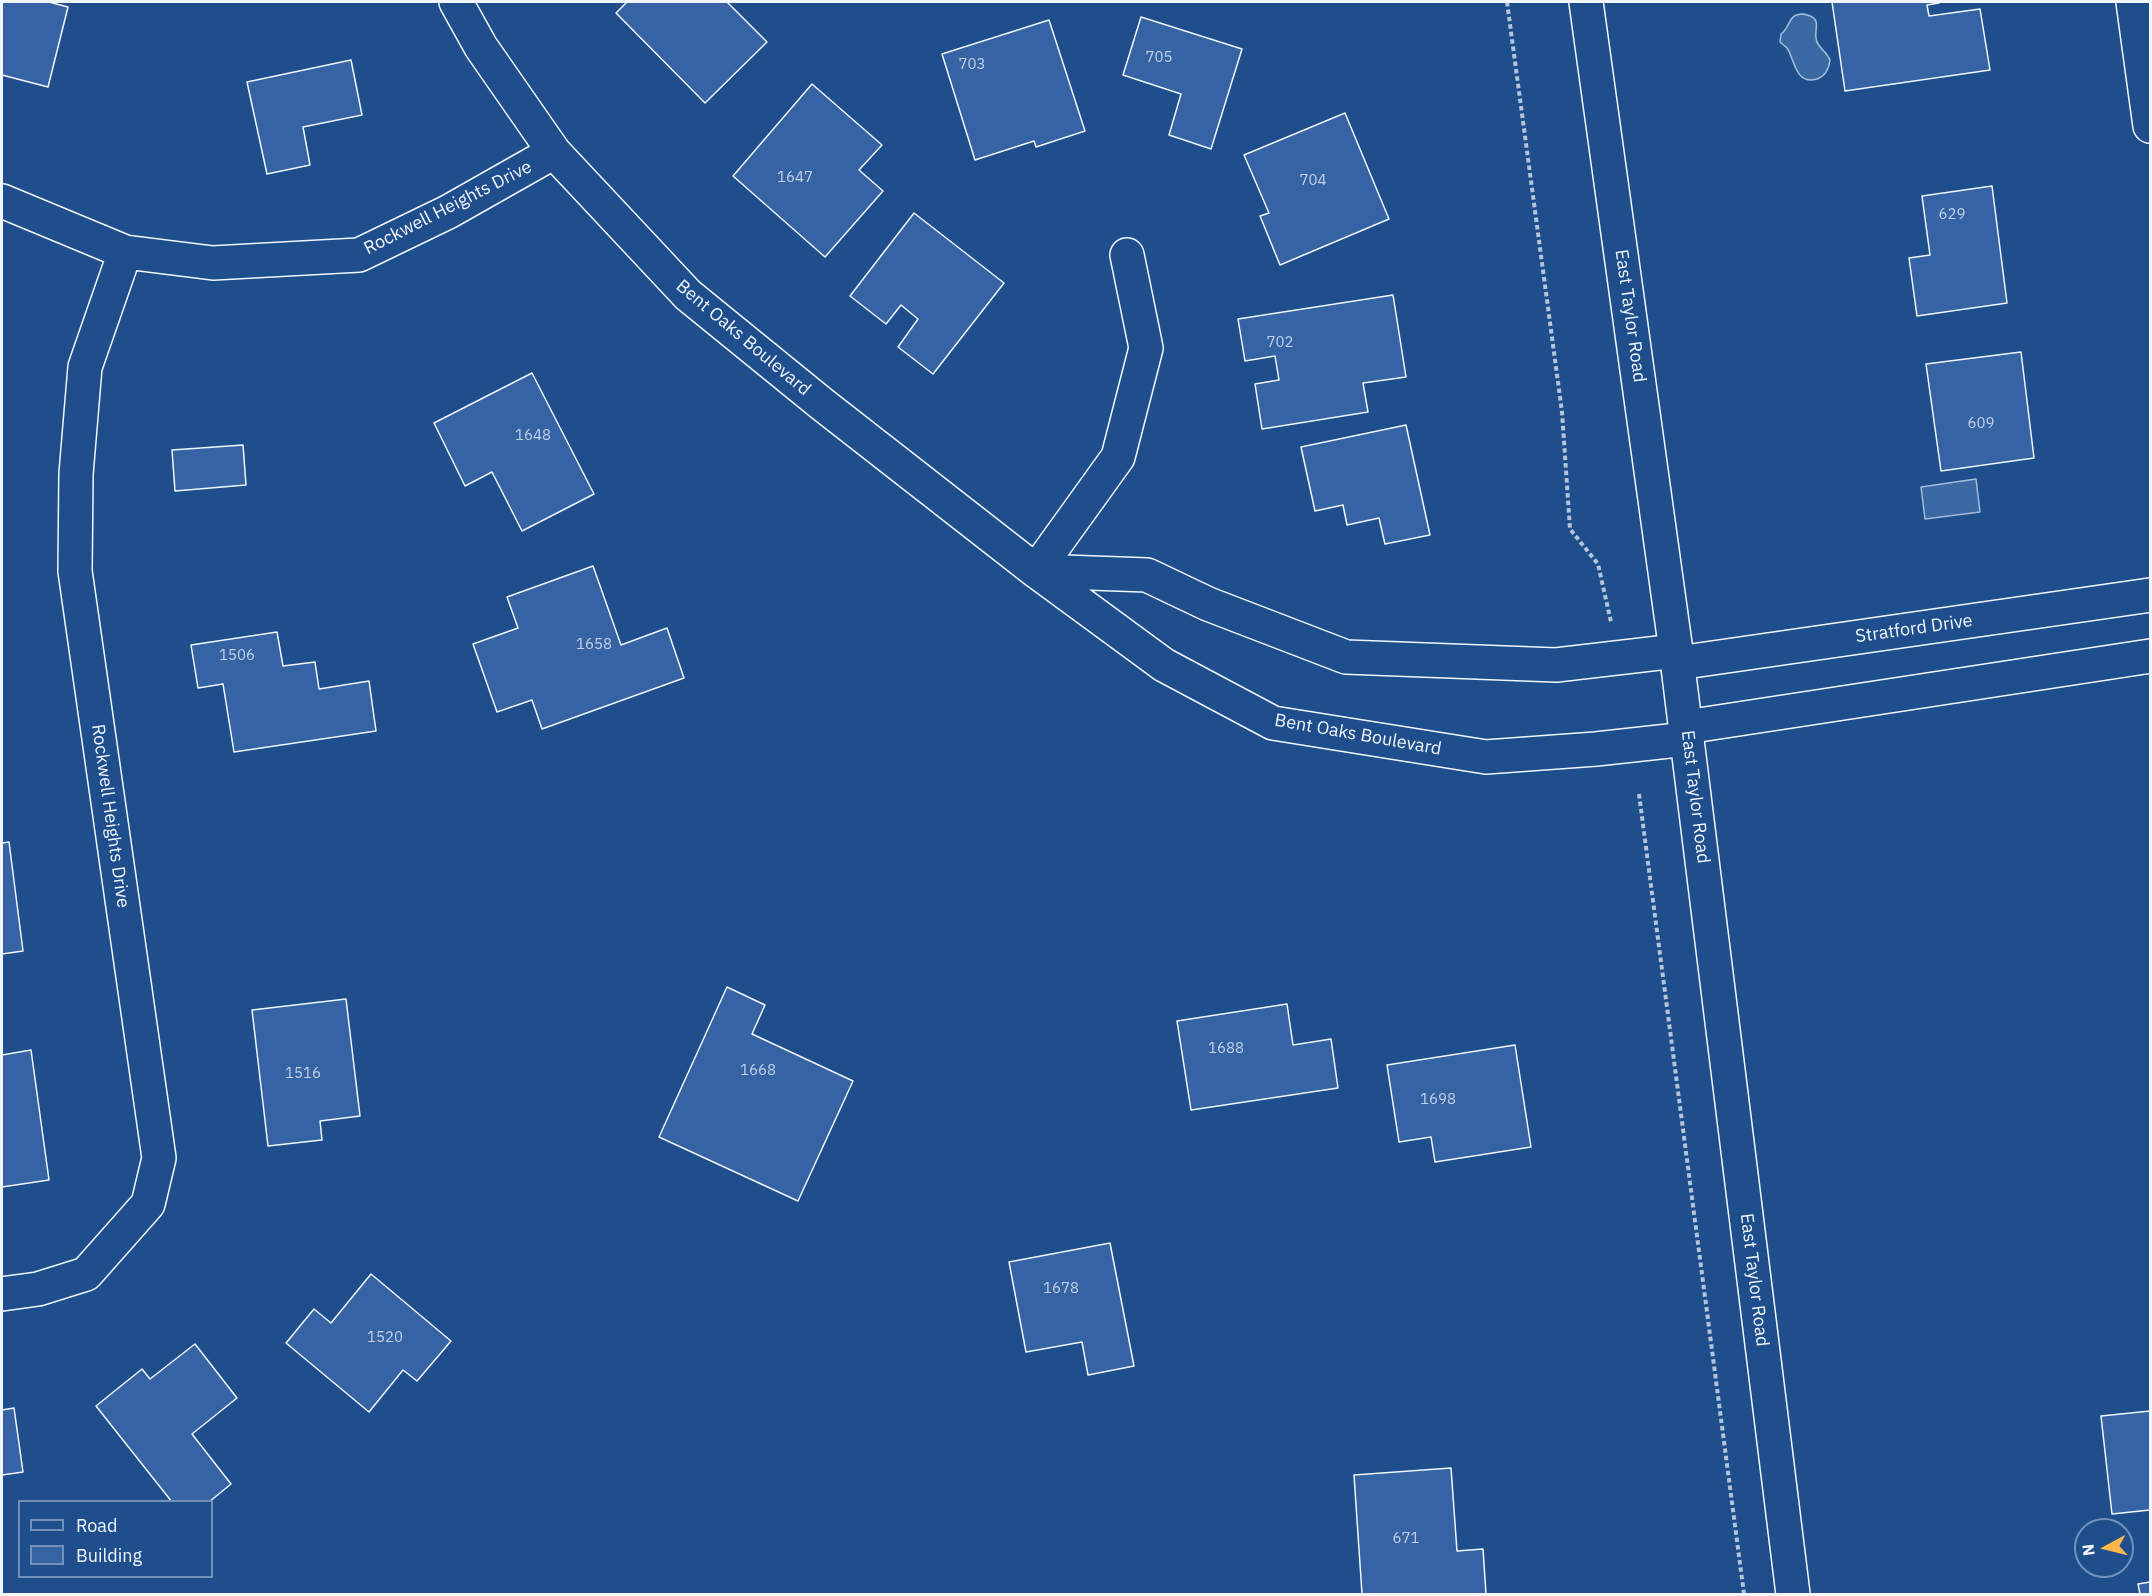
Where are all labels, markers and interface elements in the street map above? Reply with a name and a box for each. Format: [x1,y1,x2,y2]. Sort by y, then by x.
house number: 705 [1146,49,1172,67]
house number: 703 [959,56,985,74]
street label: Rockwell Heights Drive [361,156,535,260]
house number: 1647 [777,169,813,187]
house number: 704 [1300,172,1326,190]
house number: 629 [1939,206,1965,224]
street label: East Taylor Road [1610,248,1650,384]
street label: Bent Oaks Boulevard [671,275,815,401]
house number: 702 [1267,334,1293,352]
house number: 609 [1968,415,1994,433]
house number: 1648 [515,427,551,445]
street label: Stratford Drive [1854,610,1974,648]
house number: 1658 [576,636,612,654]
house number: 1506 [219,647,255,665]
street label: Bent Oaks Boulevard [1273,710,1443,760]
street label: Rockwell Heights Drive [86,723,134,909]
street label: East Taylor Road [1676,729,1714,865]
house number: 1688 [1208,1040,1244,1058]
house number: 1668 [740,1062,776,1080]
house number: 1516 [285,1065,321,1083]
house number: 1698 [1420,1091,1456,1109]
street label: East Taylor Road [1735,1212,1773,1348]
house number: 1678 [1043,1280,1079,1298]
house number: 1520 [367,1329,403,1347]
legend [18,1500,213,1578]
text: Road [76,1514,117,1537]
north arrow [2074,1518,2134,1578]
house number: 671 [1393,1530,1419,1548]
text: N [2077,1543,2099,1557]
text: Building [76,1544,142,1567]

